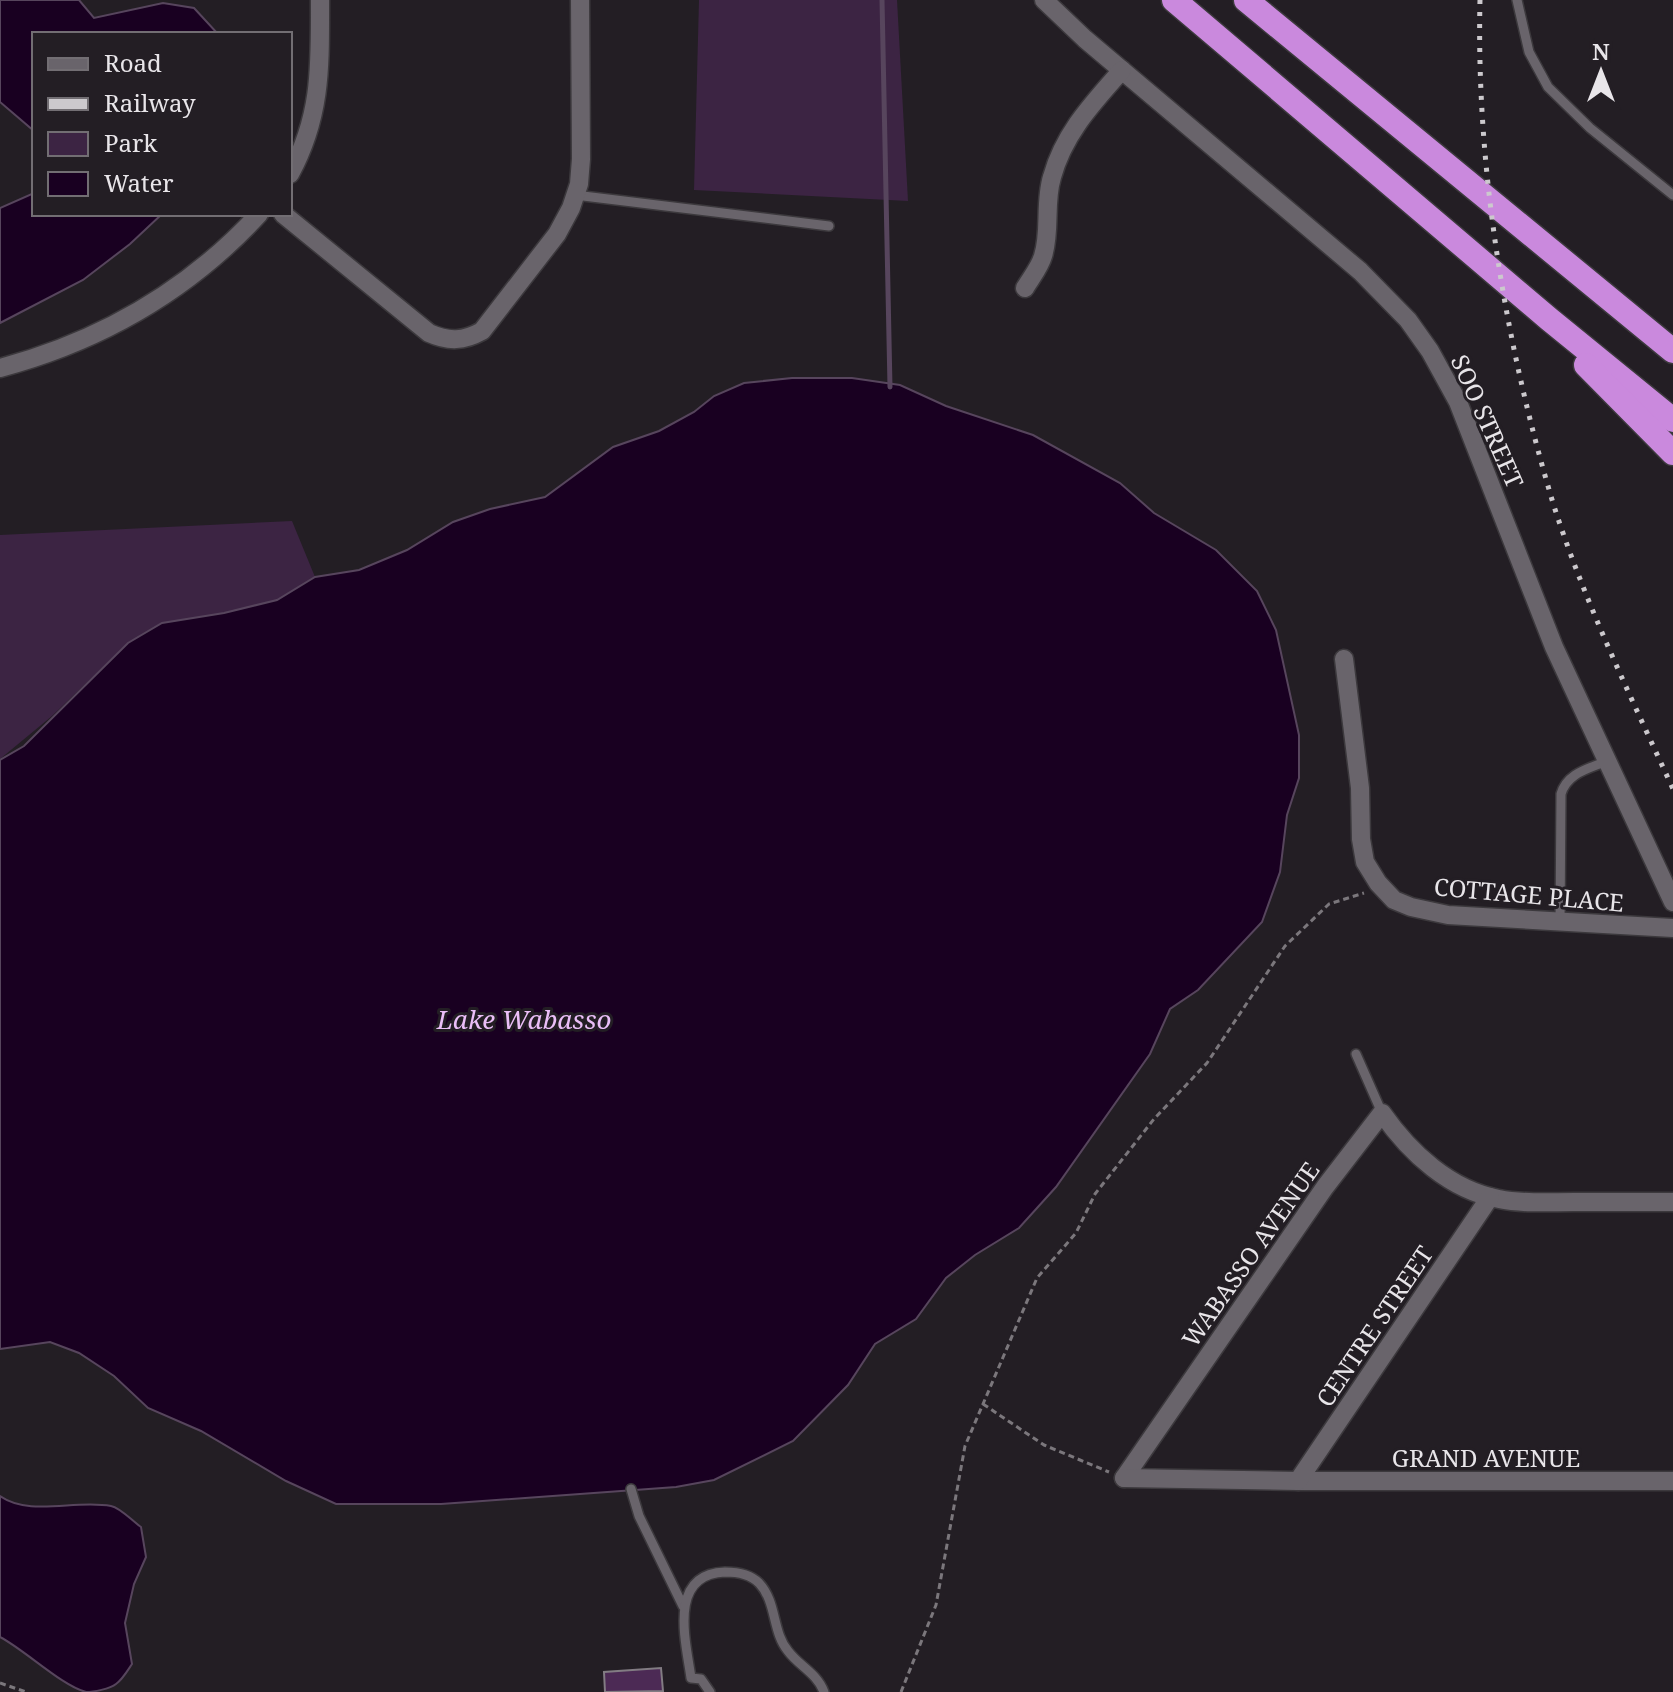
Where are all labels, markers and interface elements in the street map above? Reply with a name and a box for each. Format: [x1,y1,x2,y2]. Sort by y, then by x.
legend [32,32,292,216]
north arrow [1561,32,1641,112]
text: N [1592,36,1610,66]
text: Road [104,46,162,79]
text: Railway [104,86,196,119]
text: Park [104,126,158,159]
text: Water [104,166,174,199]
street label: SOO STREET [1444,349,1532,493]
street label: COTTAGE PLACE [1433,869,1625,919]
water label: Lake Wabasso [436,1001,611,1037]
street label: WABASSO AVENUE [1174,1155,1326,1353]
street label: CENTRE STREET [1308,1239,1440,1413]
street label: GRAND AVENUE [1392,1441,1580,1474]

